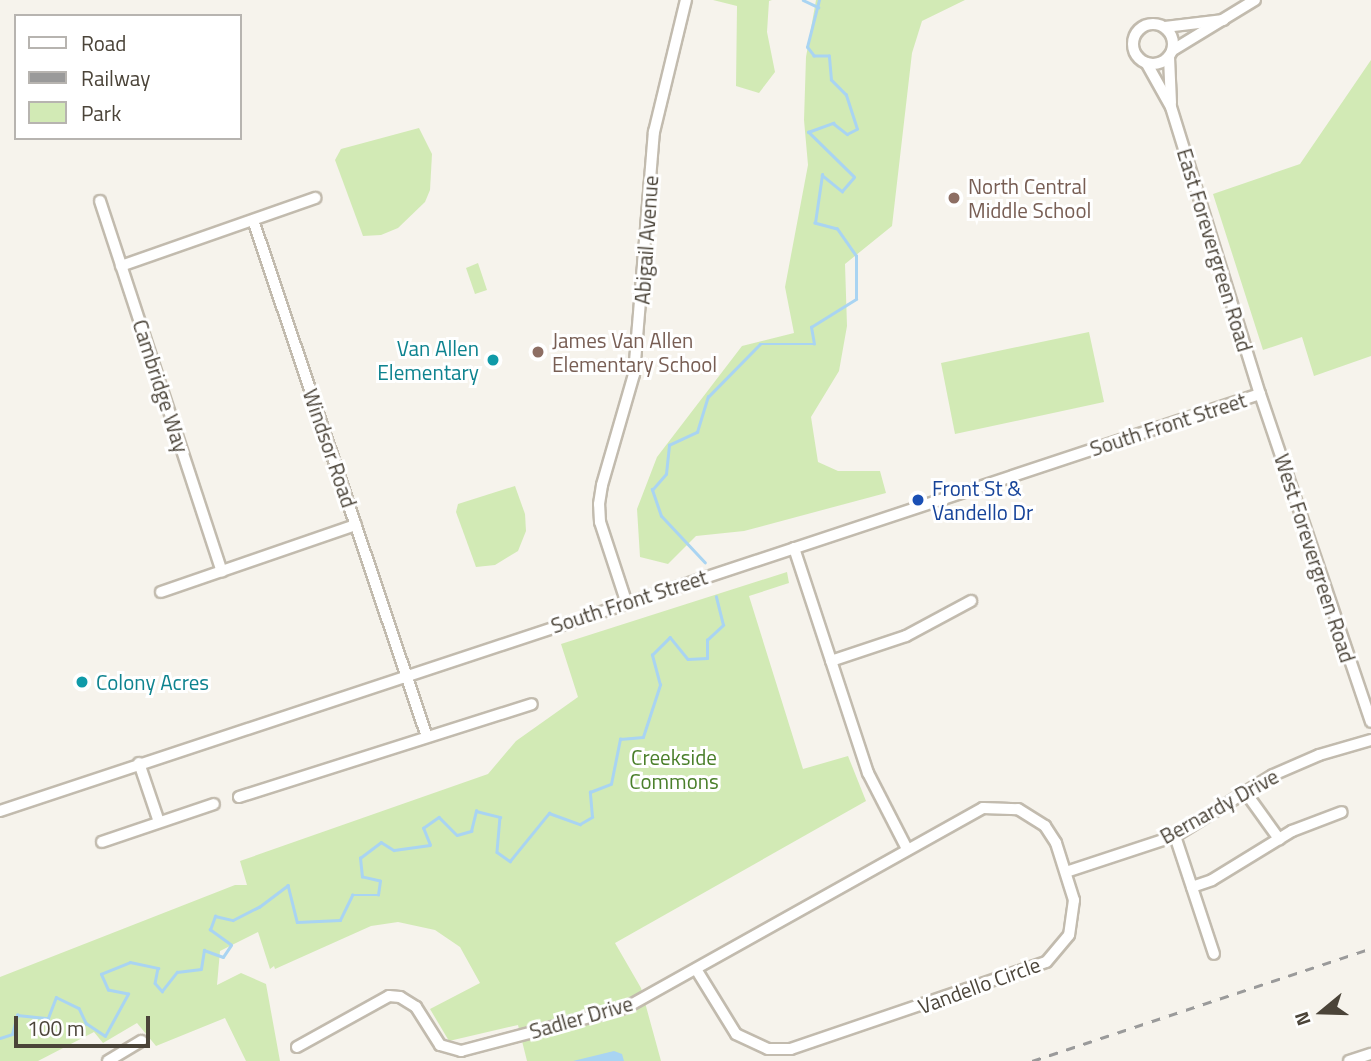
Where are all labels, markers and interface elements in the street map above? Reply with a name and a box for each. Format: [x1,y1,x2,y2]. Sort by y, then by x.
legend [14,14,242,140]
text: Road [81,27,126,59]
text: Railway [81,62,150,94]
text: Park [81,97,121,129]
street label: East Forevergreen Road [1172,145,1258,355]
place label: North Central Middle School [968,173,1091,223]
street label: Abigail Avenue [629,175,663,305]
marker: North Central Middle School [946,190,962,206]
street label: Cambridge Way [128,316,194,456]
place label: James Van Allen Elementary School [552,327,717,377]
place label: Van Allen Elementary [377,335,479,385]
marker: James Van Allen Elementary School [530,344,546,360]
marker: Van Allen Elementary [485,352,501,368]
street label: Windsor Road [298,385,362,511]
street label: South Front Street [1087,387,1249,461]
street label: West Forevergreen Road [1269,451,1361,665]
place label: Front St & Vandello Dr [932,475,1033,525]
marker: Front St & Vandello Dr [910,492,926,508]
street label: South Front Street [548,564,710,638]
place label: Colony Acres [96,669,209,695]
marker: Colony Acres [74,674,90,690]
park label: Creekside Commons [629,744,719,794]
street label: Bernardy Drive [1155,763,1283,849]
street label: Vandello Circle [914,951,1044,1019]
north arrow [1287,977,1357,1047]
street label: Sadler Drive [526,990,636,1044]
scale bar [18,1002,154,1046]
text: N [1286,1008,1318,1030]
text: 100 m [27,1012,84,1044]

